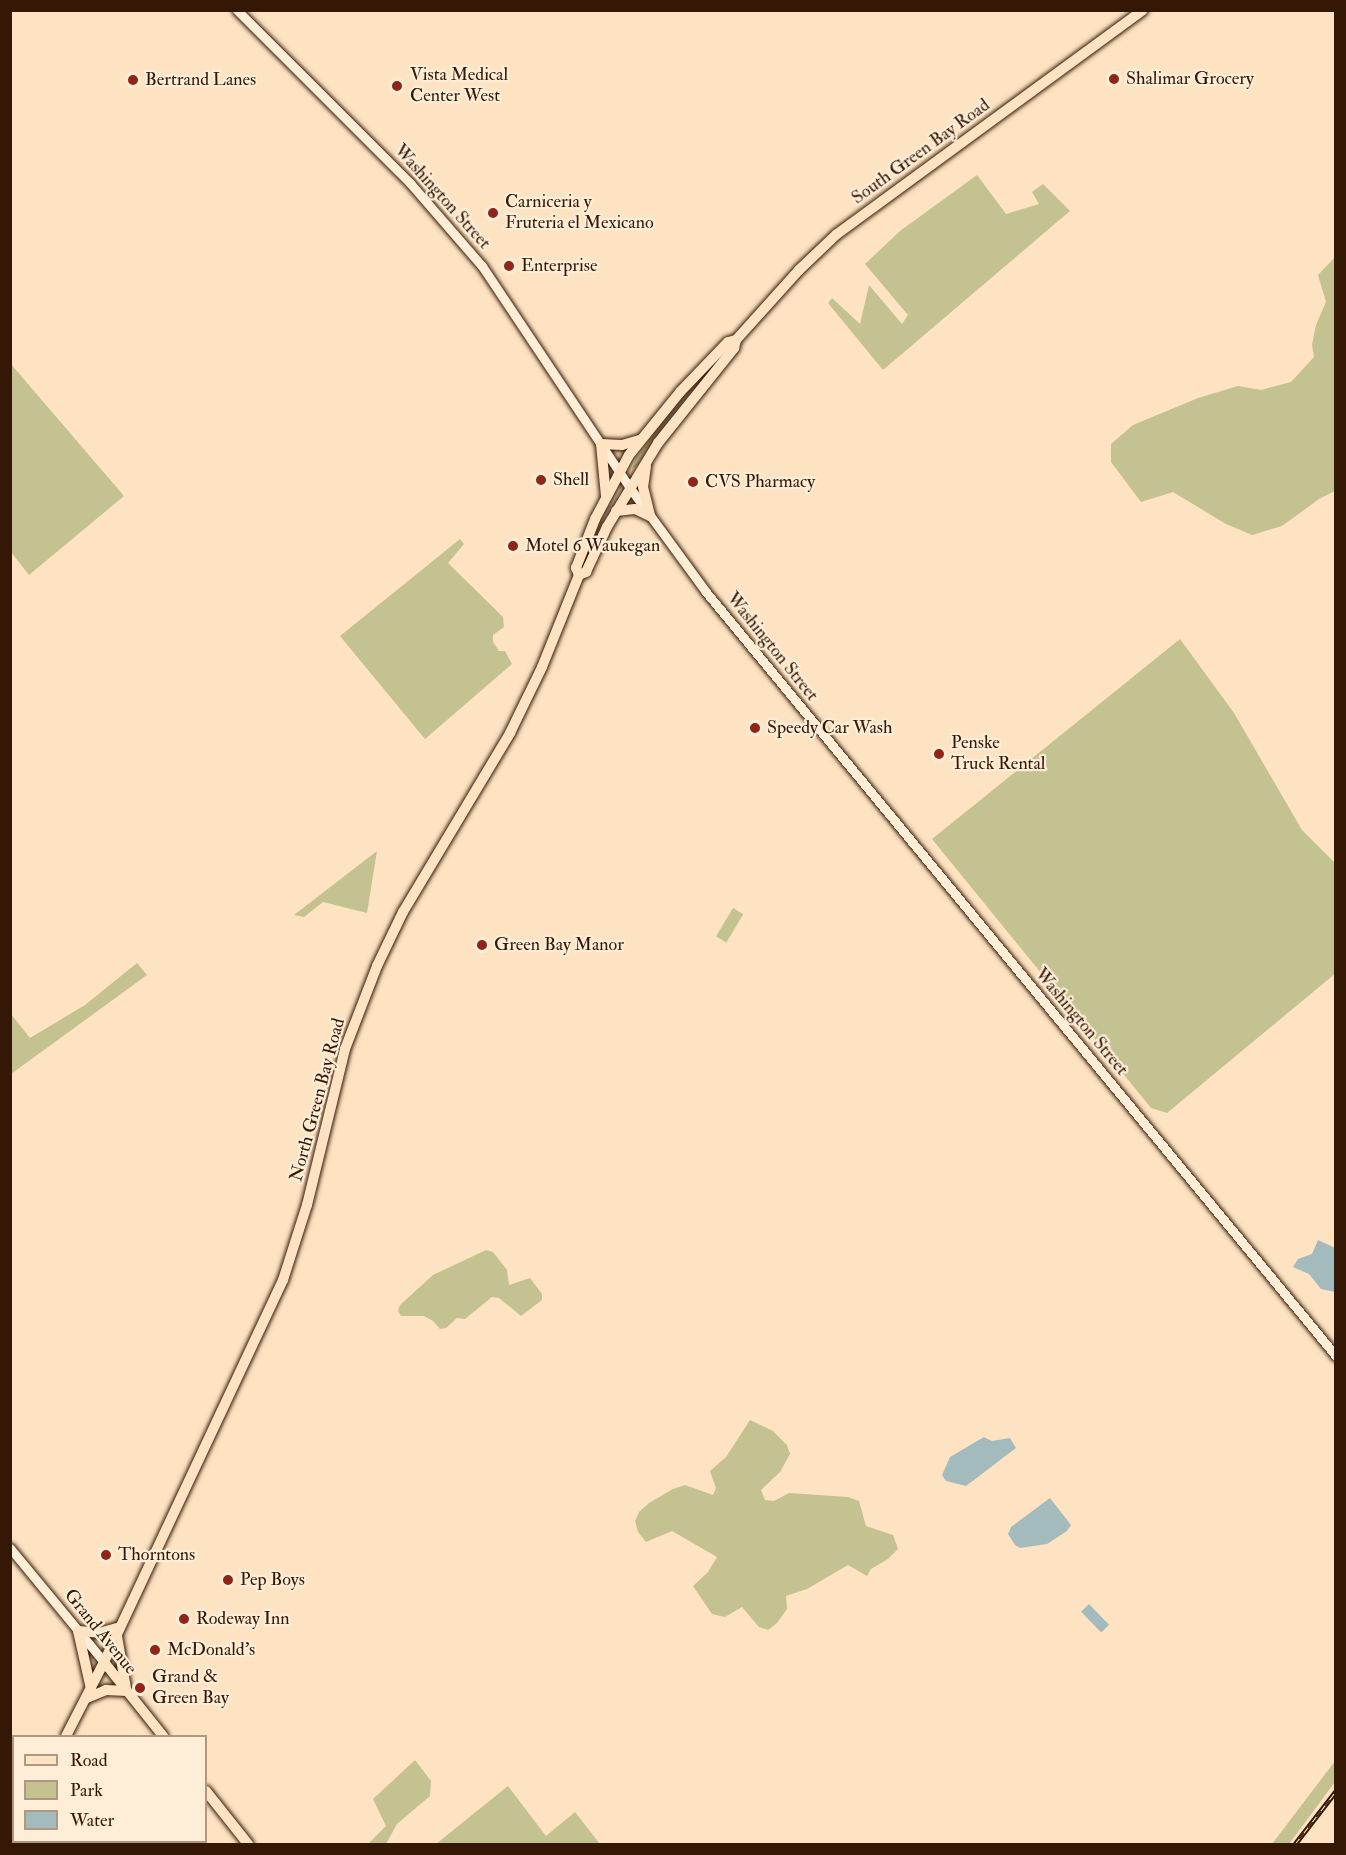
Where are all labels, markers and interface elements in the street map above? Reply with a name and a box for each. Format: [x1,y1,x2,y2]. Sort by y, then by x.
place label: Vista Medical Center West [410,65,508,107]
place label: Shalimar Grocery [1126,68,1254,90]
place label: Bertrand Lanes [145,69,256,91]
marker: Shalimar Grocery [1107,72,1121,86]
marker: Bertrand Lanes [126,73,140,87]
marker: Vista Medical Center West [388,77,406,95]
street label: South Green Bay Road [848,95,994,209]
street label: Washington Street [389,140,495,254]
place label: Carniceria y Fruteria el Mexicano [505,192,654,234]
marker: Carniceria y Fruteria el Mexicano [486,206,500,220]
place label: Enterprise [521,255,597,277]
marker: Enterprise [502,259,516,273]
place label: Shell [553,469,589,491]
place label: CVS Pharmacy [705,471,815,493]
marker: Shell [534,473,548,487]
marker: CVS Pharmacy [686,475,700,489]
place label: Motel 6 Waukegan [525,535,660,557]
marker: Motel 6 Waukegan [506,539,520,553]
street label: Washington Street [722,588,822,706]
place label: Speedy Car Wash [767,717,892,739]
marker: Speedy Car Wash [748,721,762,735]
place label: Penske Truck Rental [951,733,1045,776]
marker: Penske Truck Rental [932,747,946,761]
place label: Green Bay Manor [494,934,624,956]
marker: Green Bay Manor [475,938,489,952]
street label: Washington Street [1030,964,1132,1080]
street label: North Green Bay Road [286,1016,350,1184]
place label: Thorntons [118,1544,195,1566]
marker: Thorntons [99,1548,113,1562]
place label: Pep Boys [240,1569,305,1591]
marker: Pep Boys [221,1573,235,1587]
street label: Grand Avenue [59,1585,141,1679]
place label: Rodeway Inn [196,1608,290,1630]
marker: Rodeway Inn [177,1612,191,1626]
place label: McDonald's [167,1639,255,1661]
marker: McDonald's [148,1643,162,1657]
place label: Grand & Green Bay [152,1667,229,1710]
marker: Grand & Green Bay [133,1681,147,1695]
legend [12,1735,207,1843]
text: Road [70,1749,108,1772]
text: Park [70,1779,103,1802]
text: Water [70,1809,114,1832]

